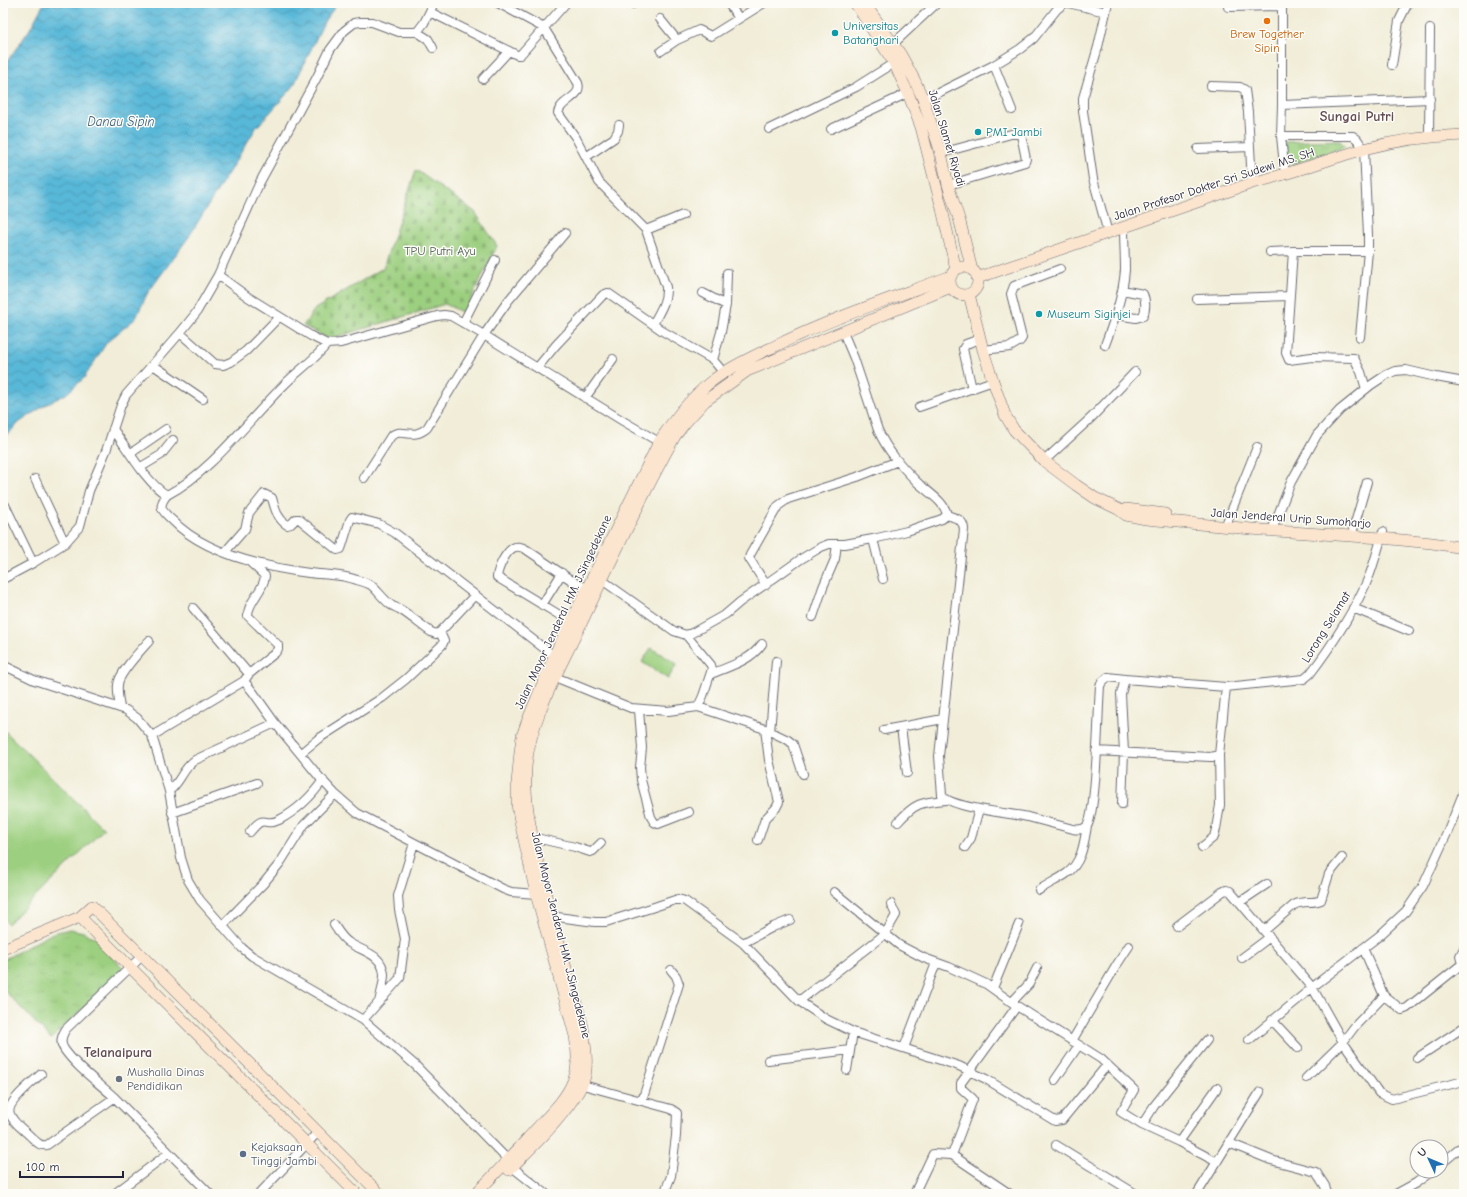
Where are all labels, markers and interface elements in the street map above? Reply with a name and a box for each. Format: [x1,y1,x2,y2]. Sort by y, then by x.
marker: Brew Together Sipin [1262,16,1272,26]
place label: Universitas Batanghari [843,19,899,47]
place label: Brew Together Sipin [1230,27,1304,55]
marker: Universitas Batanghari [830,28,840,38]
street label: Jalan Slamet Riyadi [926,88,968,188]
district label: Sungai Putri [1320,108,1394,125]
water label: Danau Sipin [87,114,155,129]
place label: PMI Jambi [986,125,1042,139]
marker: PMI Jambi [973,127,983,137]
street label: Jalan Profesor Dokter Sri Sudewi MS. SH [1112,145,1316,223]
park label: TPU Putri Ayu [404,244,476,258]
place label: Museum Siginjei [1047,307,1131,321]
marker: Museum Siginjei [1034,309,1044,319]
street label: Jalan Jenderal Urip Sumoharjo [1210,505,1372,531]
street label: Jalan Mayor Jenderal HM. J.Singedekane [512,513,614,711]
street label: Lorong Selamat [1299,588,1354,665]
street label: Jalan Mayor Jenderal HM. J.Singedekane [528,830,594,1040]
district label: Telanaipura [84,1044,152,1061]
place label: Mushalla Dinas Pendidikan [127,1065,204,1093]
marker: Mushalla Dinas Pendidikan [114,1074,124,1084]
north arrow [1409,1139,1449,1179]
place label: Kejaksaan Tinggi Jambi [251,1140,317,1168]
text: U [1415,1145,1429,1160]
marker: Kejaksaan Tinggi Jambi [238,1149,248,1159]
scale bar [20,1153,123,1179]
text: 100 m [26,1160,59,1174]

